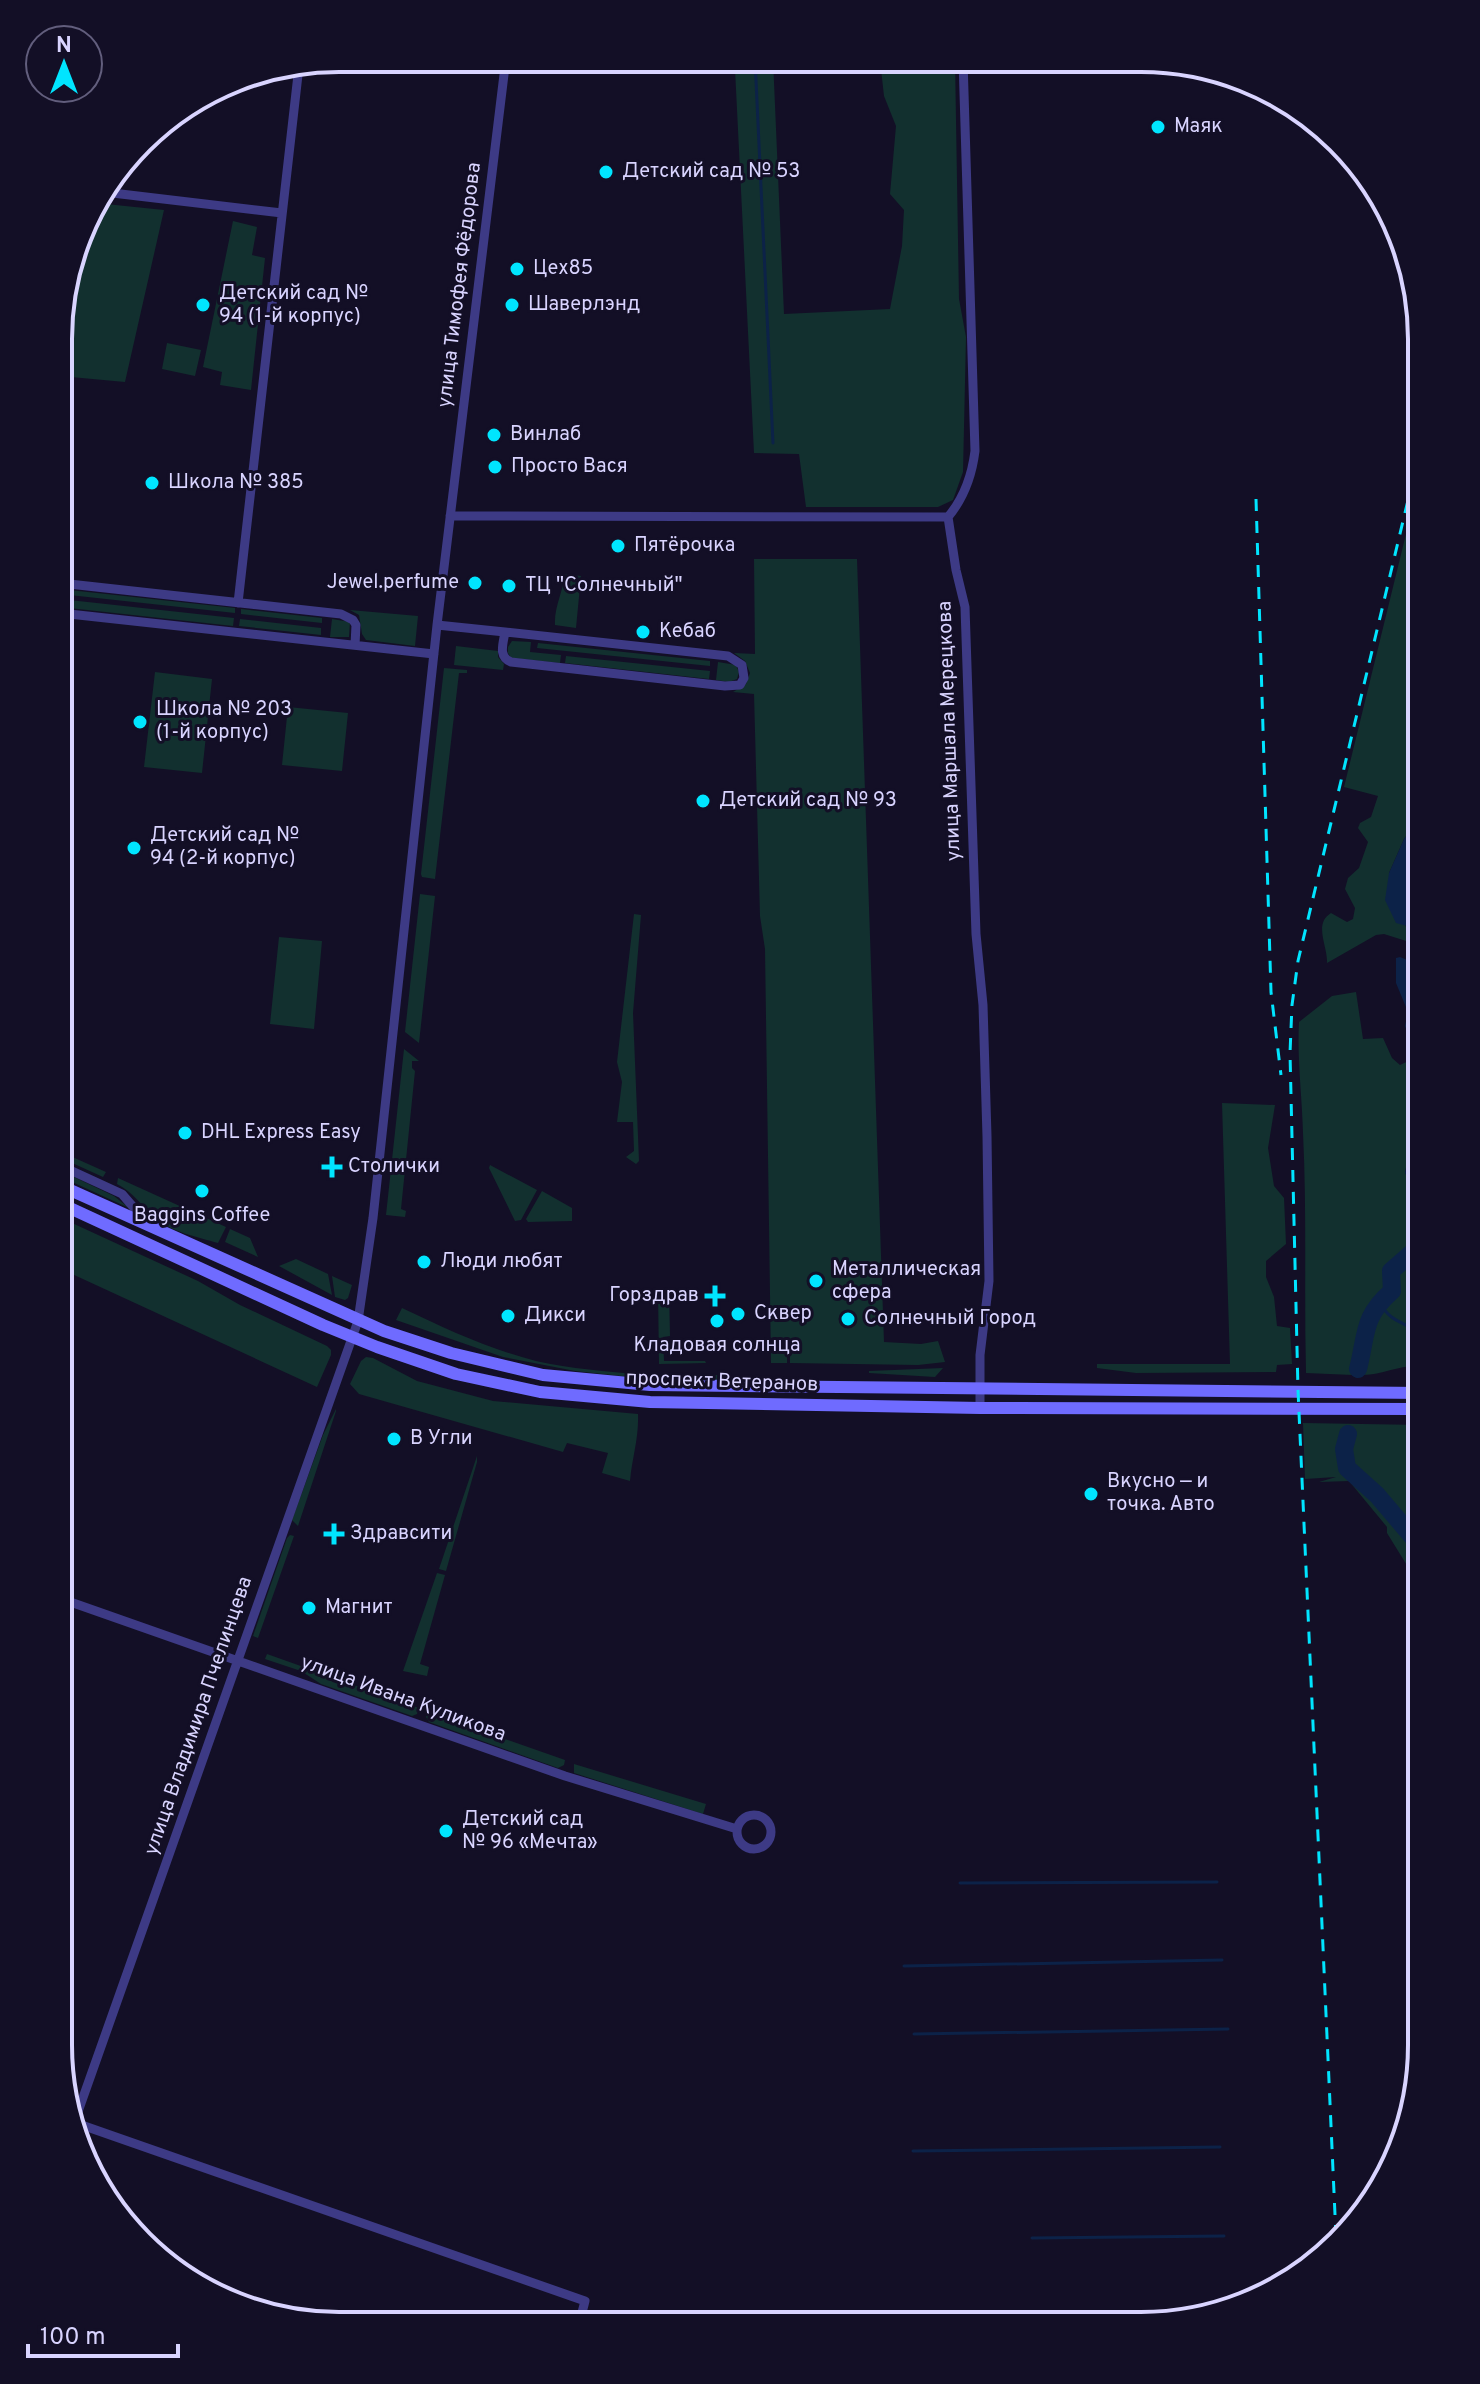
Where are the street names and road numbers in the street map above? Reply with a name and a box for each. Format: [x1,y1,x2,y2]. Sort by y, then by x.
street label: улица Тимофея Фёдорова [432,161,488,409]
street label: улица Маршала Мерецкова [932,600,968,862]
street label: проспект Ветеранов [625,1366,819,1398]
street label: улица Владимира Пчелинцева [139,1573,259,1859]
street label: улица Ивана Куликова [297,1650,509,1748]

